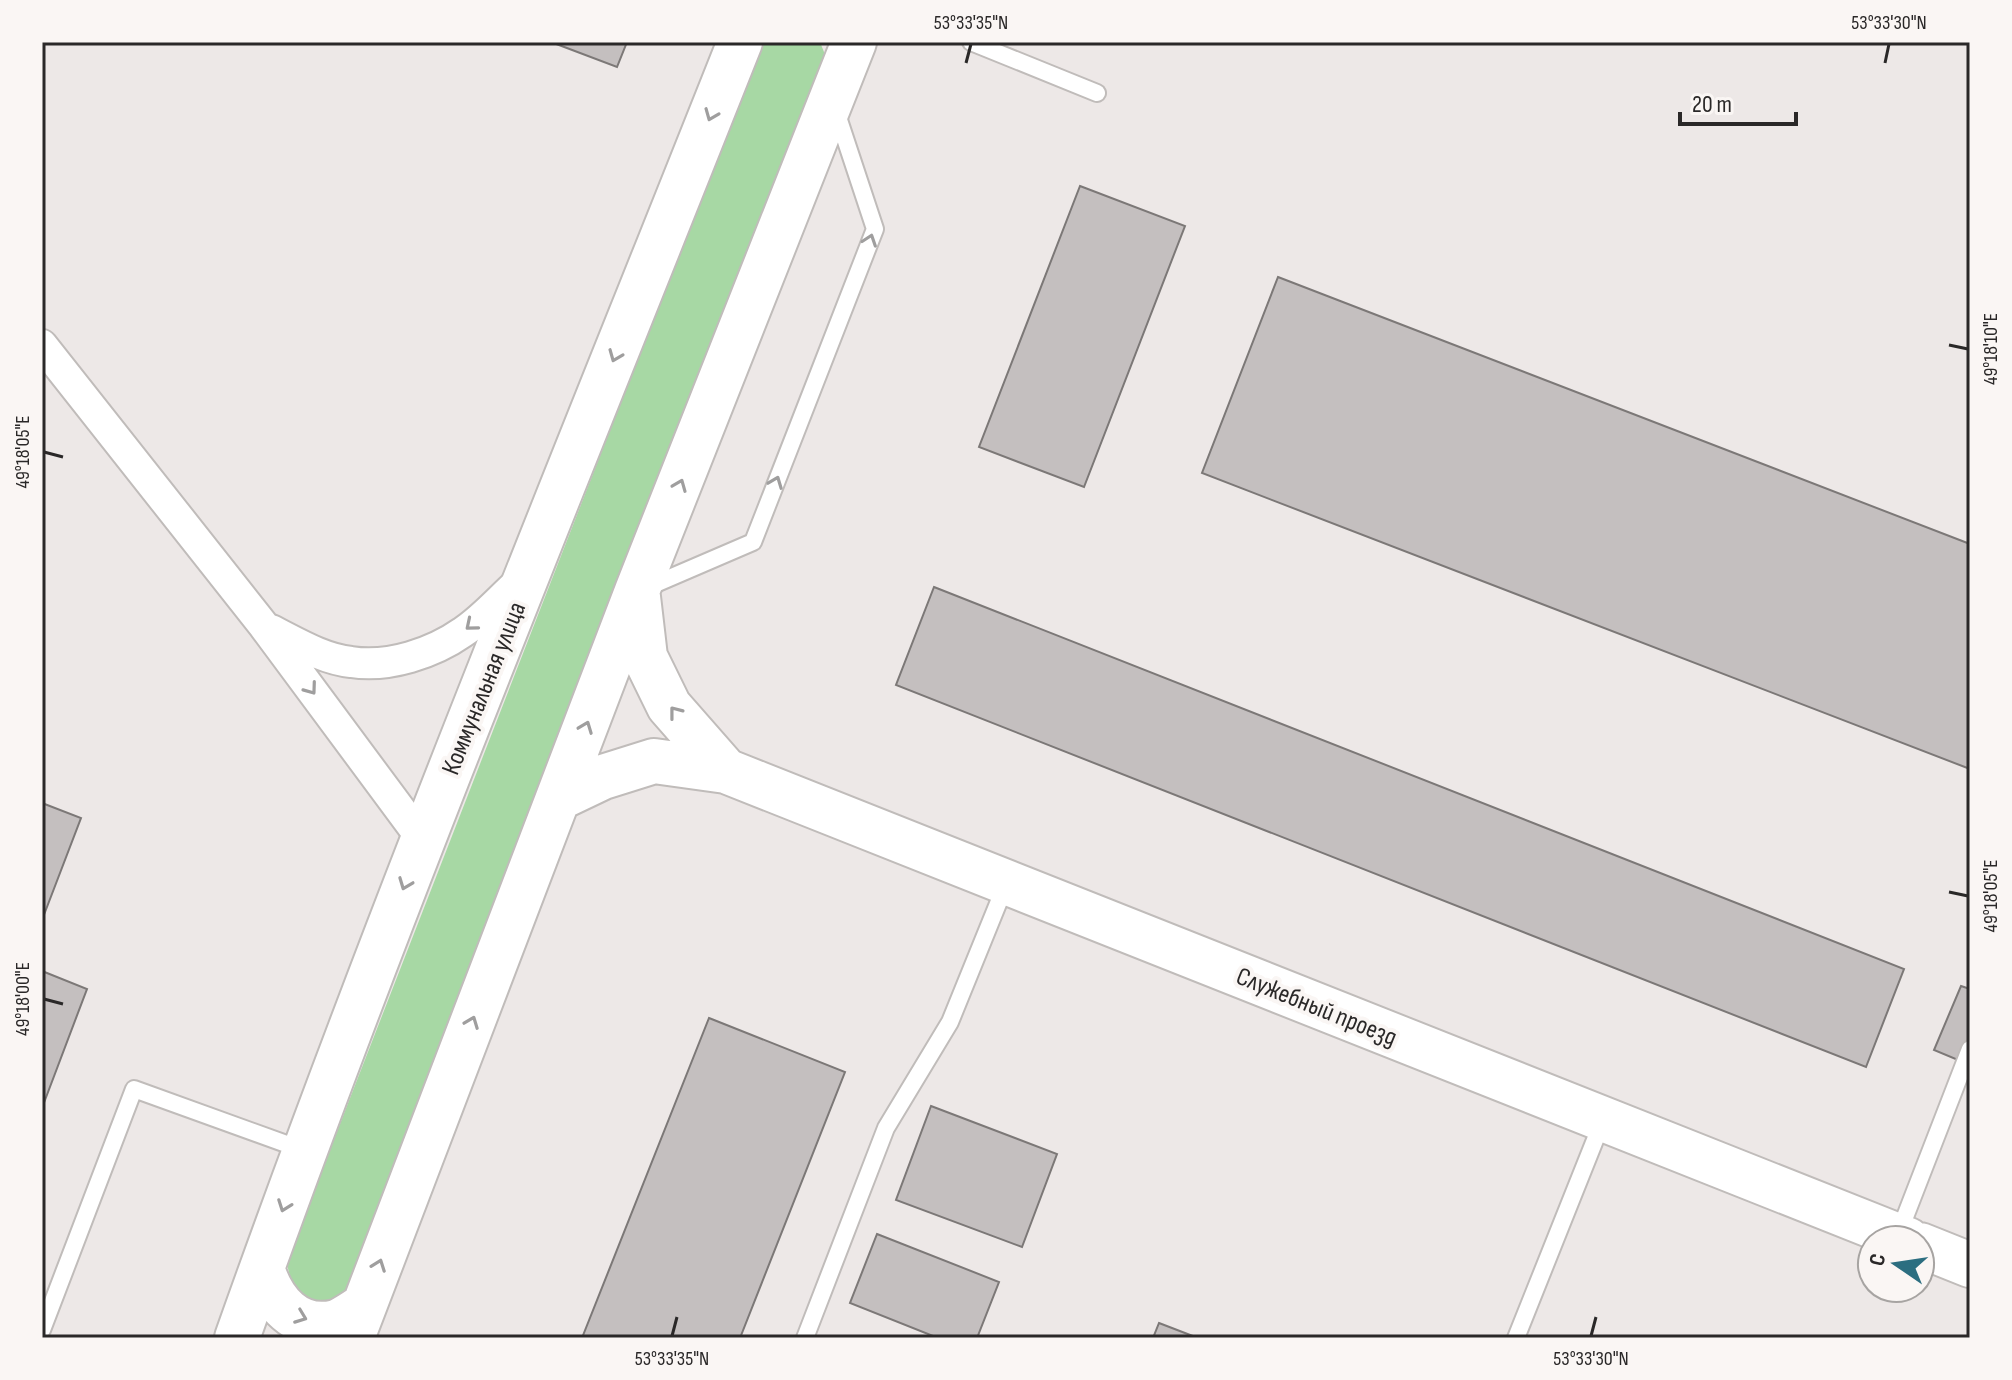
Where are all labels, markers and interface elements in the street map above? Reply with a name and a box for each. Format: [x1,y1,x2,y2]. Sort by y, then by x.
text: 53°33'35"N [934,11,1008,35]
text: 53°33'30"N [1851,11,1927,35]
scale bar [1680,76,1796,126]
text: 20 m [1692,90,1732,119]
one-way arrow [704,107,721,121]
one-way arrow [861,234,877,248]
text: 49°18'10"E [1979,313,2003,385]
one-way arrow [608,348,625,362]
text: 49°18'05"E [11,416,35,489]
one-way arrow [766,476,783,490]
one-way arrow [670,479,687,493]
street label: Коммунальная улица [436,598,533,780]
one-way arrow [466,615,481,630]
one-way arrow [301,680,315,695]
one-way arrow [671,706,685,721]
one-way arrow [576,721,593,735]
text: 49°18'05"E [1979,860,2003,933]
one-way arrow [398,876,415,890]
street label: Служебный проезд [1232,961,1401,1054]
text: 49°18'00"E [11,962,35,1036]
one-way arrow [462,1016,479,1030]
one-way arrow [277,1198,294,1212]
north arrow [1856,1224,1936,1304]
text: С [1864,1251,1892,1268]
one-way arrow [369,1259,386,1273]
one-way arrow [293,1308,307,1324]
text: 53°33'35"N [635,1347,709,1371]
text: 53°33'30"N [1553,1347,1629,1371]

